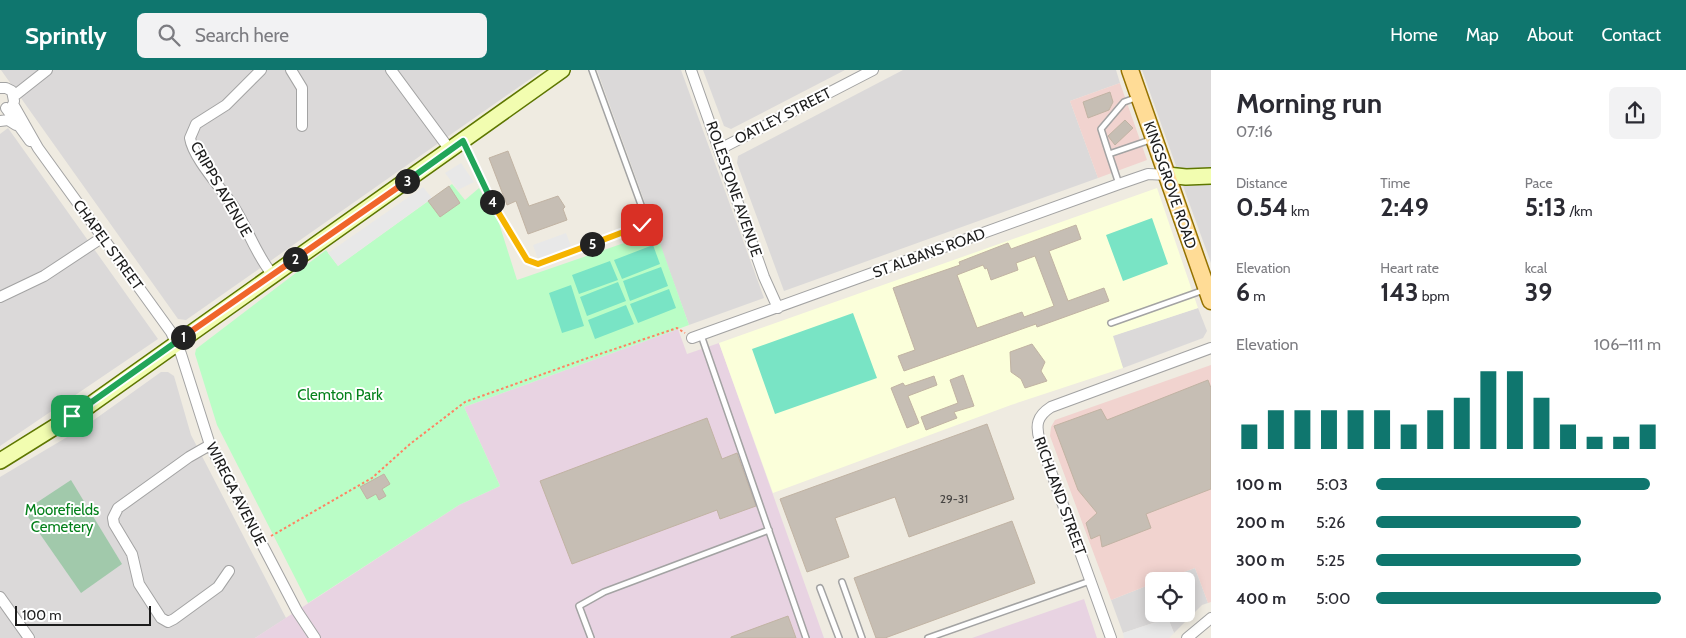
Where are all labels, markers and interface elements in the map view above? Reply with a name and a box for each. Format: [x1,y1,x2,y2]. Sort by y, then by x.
search box [137,13,487,58]
text: Sprintly [25,21,107,50]
icon: search [155,21,183,49]
text: Search here [195,24,289,47]
text: Home [1390,24,1438,46]
text: Map [1466,24,1499,46]
text: About [1527,24,1573,46]
text: Contact [1601,24,1661,46]
street label: OATLEY STREET [732,84,834,148]
text: Morning run [1236,86,1382,120]
button: share [1609,87,1661,139]
street label: ROLESTONE AVENUE [702,119,766,259]
street label: KINGSGROVE ROAD [1140,119,1200,251]
text: 07:16 [1236,122,1273,141]
street label: CRIPPS AVENUE [186,138,256,240]
pin: 3 [394,168,420,194]
text: 3 [404,172,411,190]
text: Distance [1236,174,1288,192]
text: Time [1380,174,1410,192]
text: Pace [1525,174,1553,192]
pin: 4 [480,190,504,214]
text: 0.54 [1236,192,1288,222]
text: 2:49 [1380,192,1429,222]
text: 5:13 [1525,192,1566,222]
text: 4 [488,193,497,211]
street label: CHAPEL STREET [69,196,147,294]
text: km [1288,202,1310,220]
text: /km [1566,202,1593,220]
pin [621,204,663,246]
icon: check [628,211,656,239]
street label: ST ALBANS ROAD [870,224,988,282]
pin: 5 [580,232,604,256]
text: 5 [589,235,596,253]
pin: 2 [282,246,308,272]
text: 2 [292,250,299,268]
text: Elevation [1236,259,1291,277]
text: Heart rate [1380,259,1439,277]
text: kcal [1525,259,1547,277]
text: 6 [1236,277,1250,307]
text: 143 [1380,277,1419,307]
text: 39 [1525,277,1552,307]
text: m [1250,287,1266,305]
text: bpm [1419,287,1450,305]
pin: 1 [170,324,196,350]
text: 1 [181,328,186,346]
text: Elevation [1236,335,1299,354]
text: 106–111 m [1594,335,1661,354]
park label: Clemton Park [297,386,383,404]
pin [51,395,93,437]
icon: arrive [58,402,86,430]
street label: RICHLAND STREET [1030,434,1090,558]
street label: WIREGA AVENUE [202,439,270,549]
text: 100 m [1236,475,1282,494]
text: 5:03 [1316,475,1348,494]
house number: 29-31 [940,491,968,506]
park label: Moorefields Cemetery [25,501,99,536]
text: 200 m [1236,513,1285,532]
text: 5:26 [1316,513,1345,532]
text: 300 m [1236,551,1285,570]
text: 5:25 [1316,551,1345,570]
map controls [1145,572,1195,622]
button: locate [1145,572,1195,622]
text: 400 m [1236,589,1286,608]
text: 5:00 [1316,589,1350,608]
scale bar [15,603,151,626]
text: 100 m [22,606,62,624]

